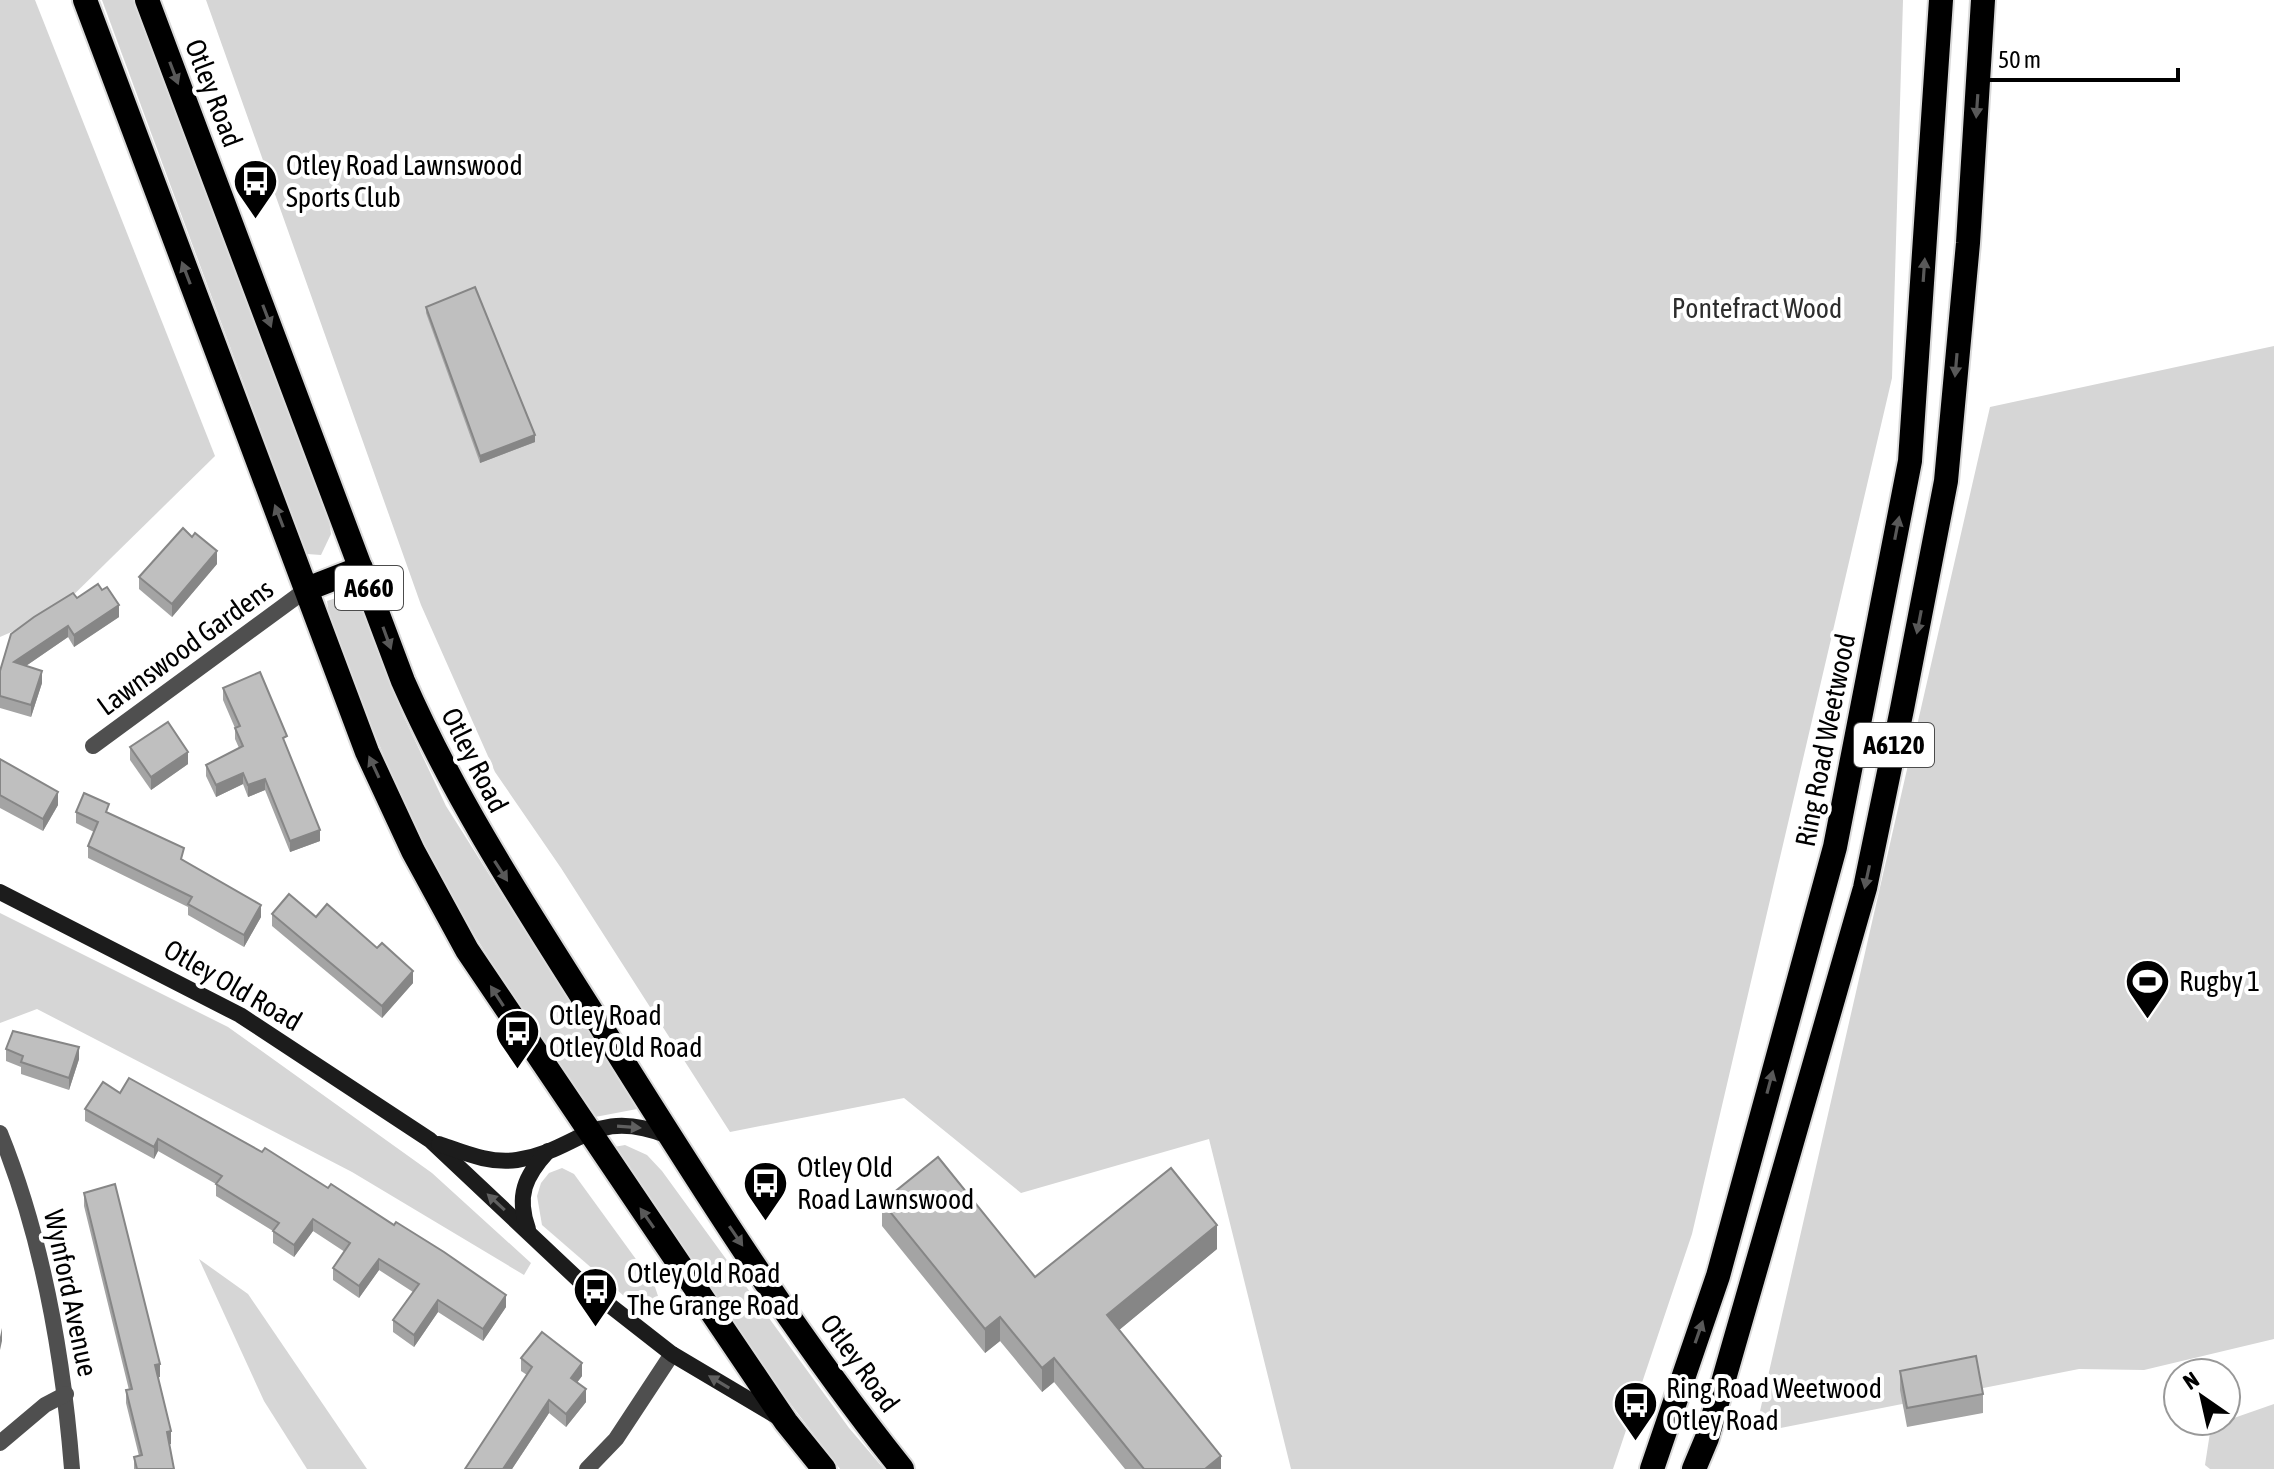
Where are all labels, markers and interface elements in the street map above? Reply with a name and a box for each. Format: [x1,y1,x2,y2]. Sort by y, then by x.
scale bar [1986,32,2178,82]
street label: Otley Road [179,35,249,151]
text: 50 m [1998,46,2041,73]
one-way arrow [168,61,181,85]
one-way arrow [1970,94,1983,119]
place label: Otley Road Lawnswood Sports Club [286,149,523,213]
bus stop icon: Otley Road Lawnswood Sports Club [231,157,279,220]
one-way arrow [1918,257,1931,282]
one-way arrow [179,261,192,285]
park label: Pontefract Wood [1672,292,1842,324]
one-way arrow [261,304,274,328]
one-way arrow [1950,353,1963,378]
one-way arrow [272,504,285,528]
one-way arrow [1891,516,1904,541]
road number: A660 [335,566,403,610]
street label: Lawnswood Gardens [91,572,279,722]
one-way arrow [1912,610,1924,635]
one-way arrow [382,626,394,650]
street label: Ring Road Weetwood [1789,631,1861,849]
street label: Otley Road [435,702,515,818]
road number: A6120 [1854,723,1934,767]
one-way arrow [368,755,381,779]
one-way arrow [494,860,508,882]
one-way arrow [1861,865,1873,890]
street label: Otley Old Road [159,933,307,1037]
sports icon: Rugby 1 [2124,957,2172,1020]
place label: Rugby 1 [2179,965,2260,997]
one-way arrow [490,985,505,1007]
place label: Otley Road Otley Old Road [549,999,702,1063]
bus stop icon: Otley Road Otley Old Road [494,1007,542,1070]
one-way arrow [1765,1069,1777,1094]
one-way arrow [617,1121,642,1134]
place label: Otley Old Road Lawnswood [797,1151,974,1215]
bus stop icon: Otley Old Road Lawnswood [742,1159,790,1222]
one-way arrow [486,1193,505,1211]
street label: Wynford Avenue [38,1207,104,1379]
one-way arrow [640,1208,655,1229]
one-way arrow [728,1225,743,1247]
place label: Otley Old Road The Grange Road [627,1257,799,1321]
bus stop icon: Otley Old Road The Grange Road [572,1265,620,1328]
street label: Otley Road [814,1308,906,1418]
one-way arrow [1693,1319,1706,1343]
north arrow [2162,1357,2242,1437]
text: N [2178,1366,2203,1395]
place label: Ring Road Weetwood Otley Road [1666,1372,1882,1436]
one-way arrow [708,1375,730,1389]
bus stop icon: Ring Road Weetwood Otley Road [1611,1380,1659,1443]

